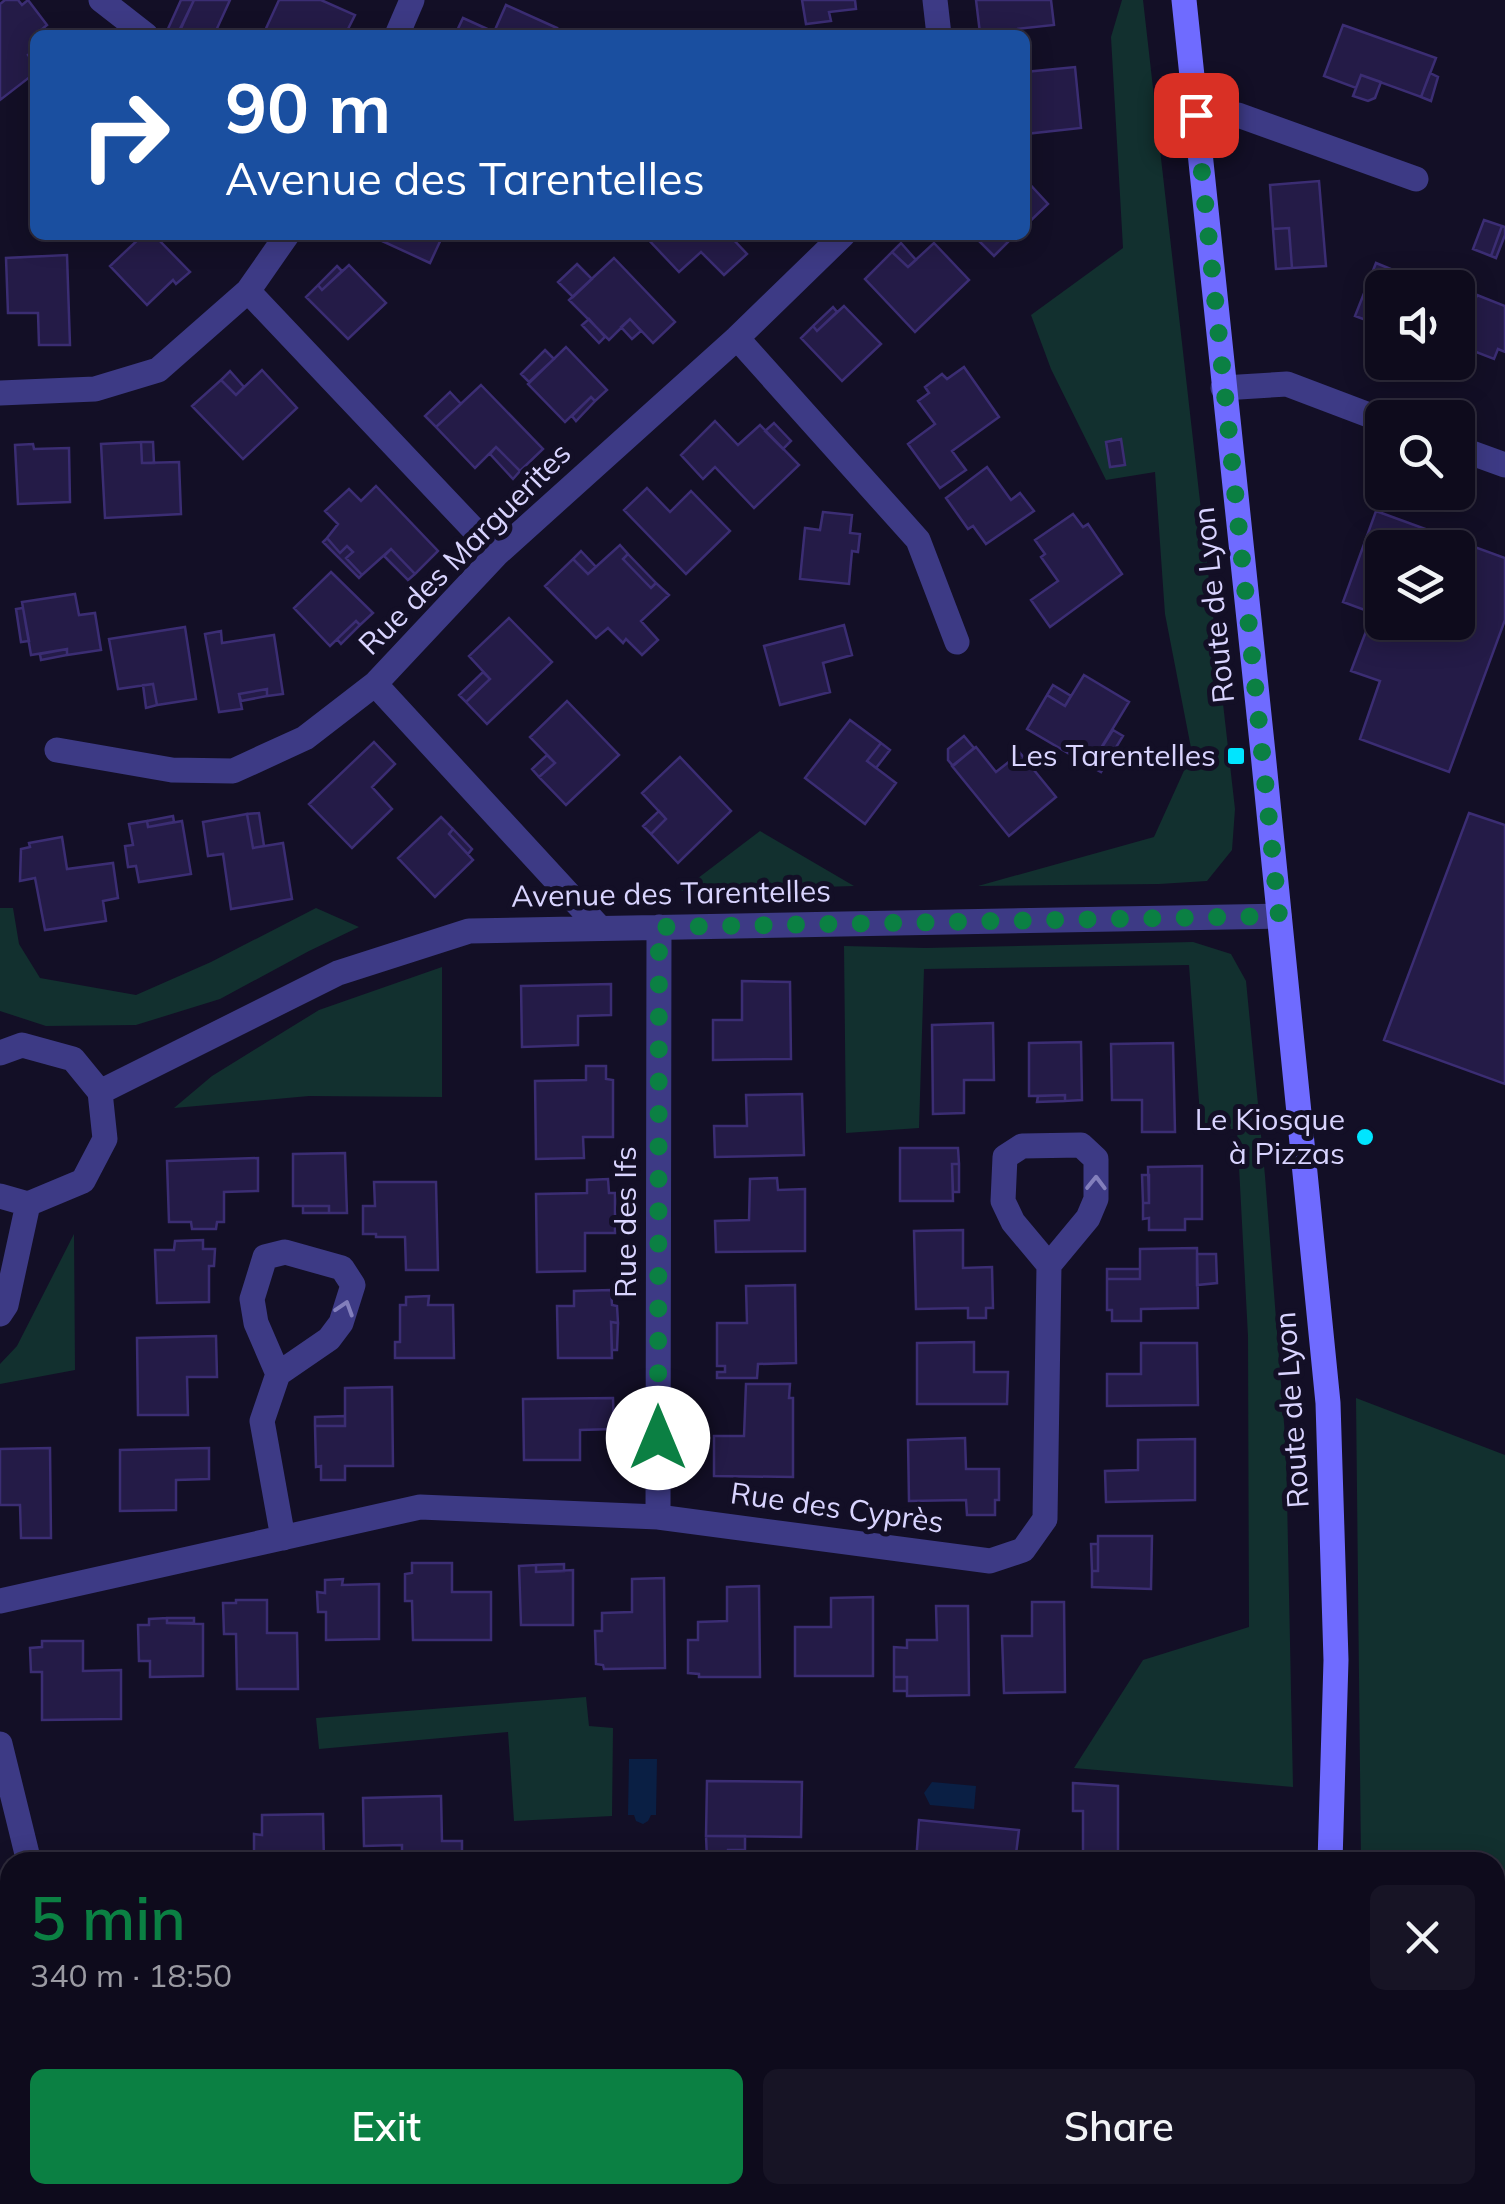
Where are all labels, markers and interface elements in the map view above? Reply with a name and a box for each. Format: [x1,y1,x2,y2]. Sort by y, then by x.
text: 90 m [225,63,391,151]
icon: right [60,70,190,200]
pin [1154,73,1239,158]
icon: arrive [1169,88,1224,143]
text: Avenue des Tarentelles [225,150,705,206]
map controls [1365,270,1475,640]
button: sound [1365,270,1475,380]
button: search [1365,400,1475,510]
street label: Rue des Marguerites [350,434,578,662]
street label: Route de Lyon [1184,505,1242,705]
button: layers [1365,530,1475,640]
place label: Les Tarentelles [1010,736,1216,774]
marker: Les Tarentelles [1225,745,1247,767]
street label: Avenue des Tarentelles [511,871,831,915]
place label: Le Kiosque à Pizzas [1195,1100,1345,1172]
marker: Le Kiosque à Pizzas [1354,1126,1376,1148]
street label: Rue des Ifs [606,1146,644,1298]
one-way arrow [1085,1175,1106,1191]
one-way arrow [334,1301,354,1318]
street label: Route de Lyon [1265,1310,1317,1510]
position arrow [606,1386,710,1490]
street label: Rue des Cyprès [728,1473,946,1541]
text: 5 min [30,1880,186,1955]
button: close [1370,1885,1475,1990]
text: 340 m · 18:50 [30,1955,232,1995]
button: Exit [30,2069,743,2184]
button: Share [763,2069,1475,2184]

